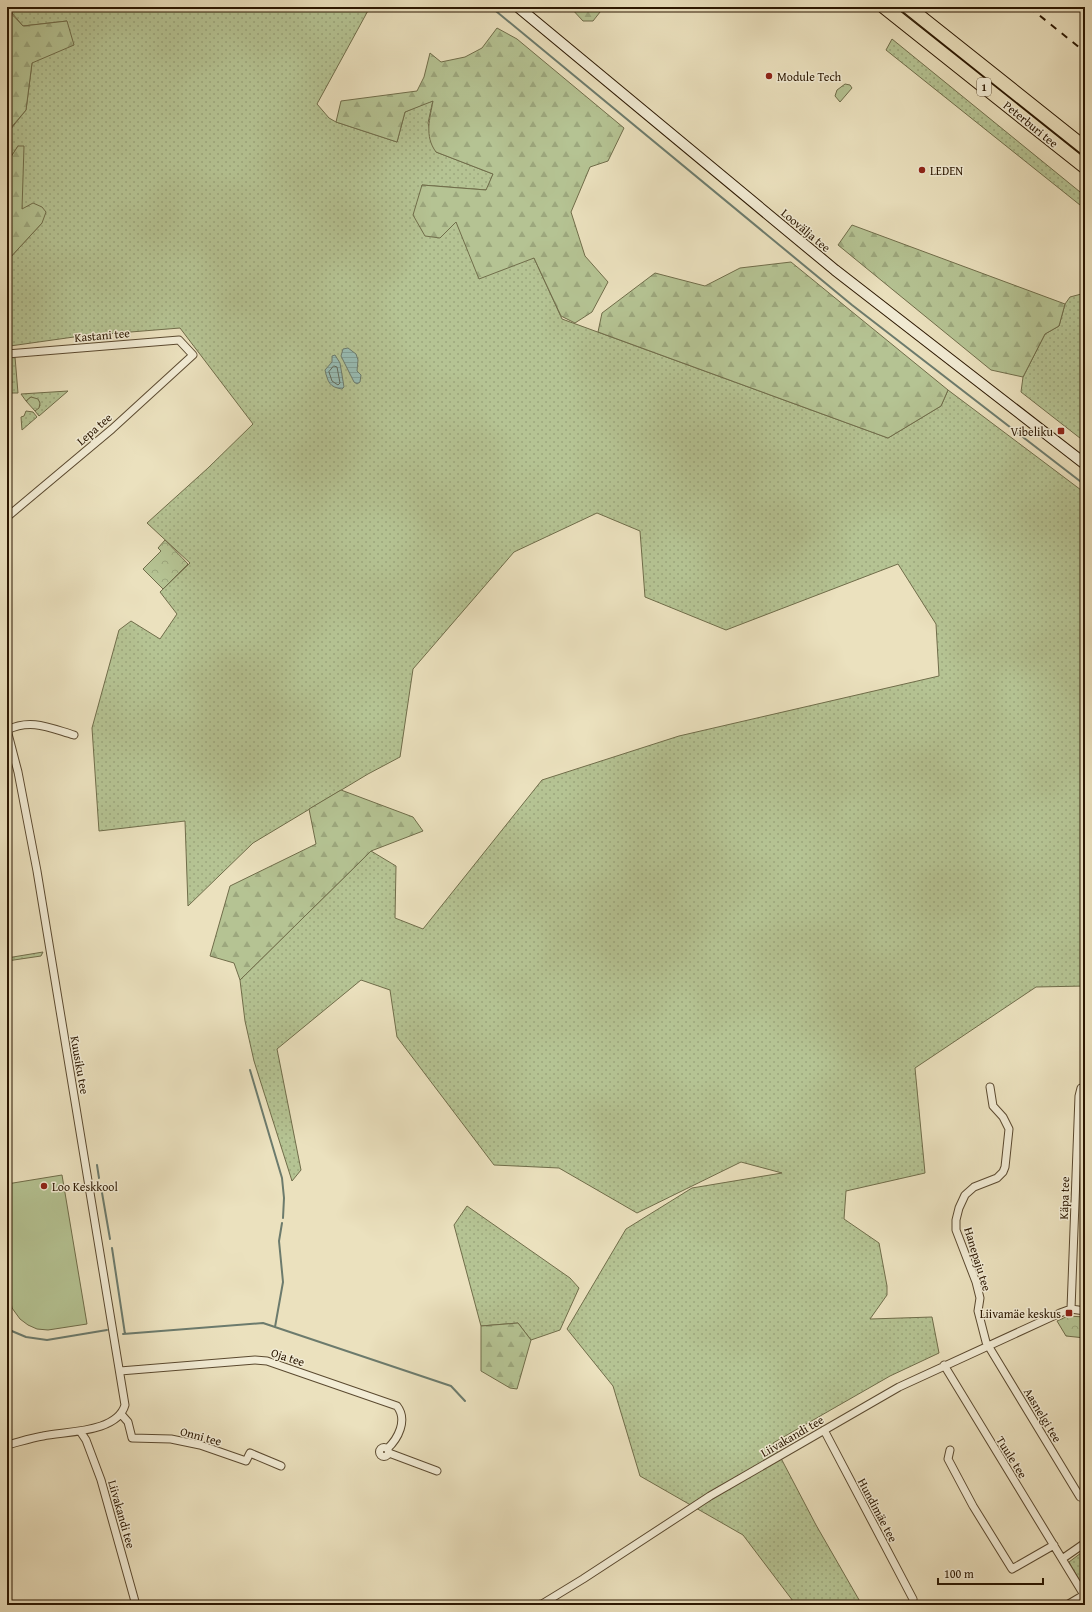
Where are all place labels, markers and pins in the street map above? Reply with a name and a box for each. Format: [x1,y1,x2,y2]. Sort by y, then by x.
place label: Module Tech [777,68,842,85]
marker: Module Tech [764,71,774,81]
place label: LEDEN [930,162,963,179]
marker: LEDEN [917,165,927,175]
place label: Vibeliku [1011,423,1053,440]
marker: Vibeliku [1056,426,1066,436]
place label: Loo Keskkool [52,1178,118,1195]
marker: Loo Keskkool [39,1181,49,1191]
place label: Liivamäe keskus [980,1305,1061,1322]
marker: Liivamäe keskus [1064,1308,1074,1318]

